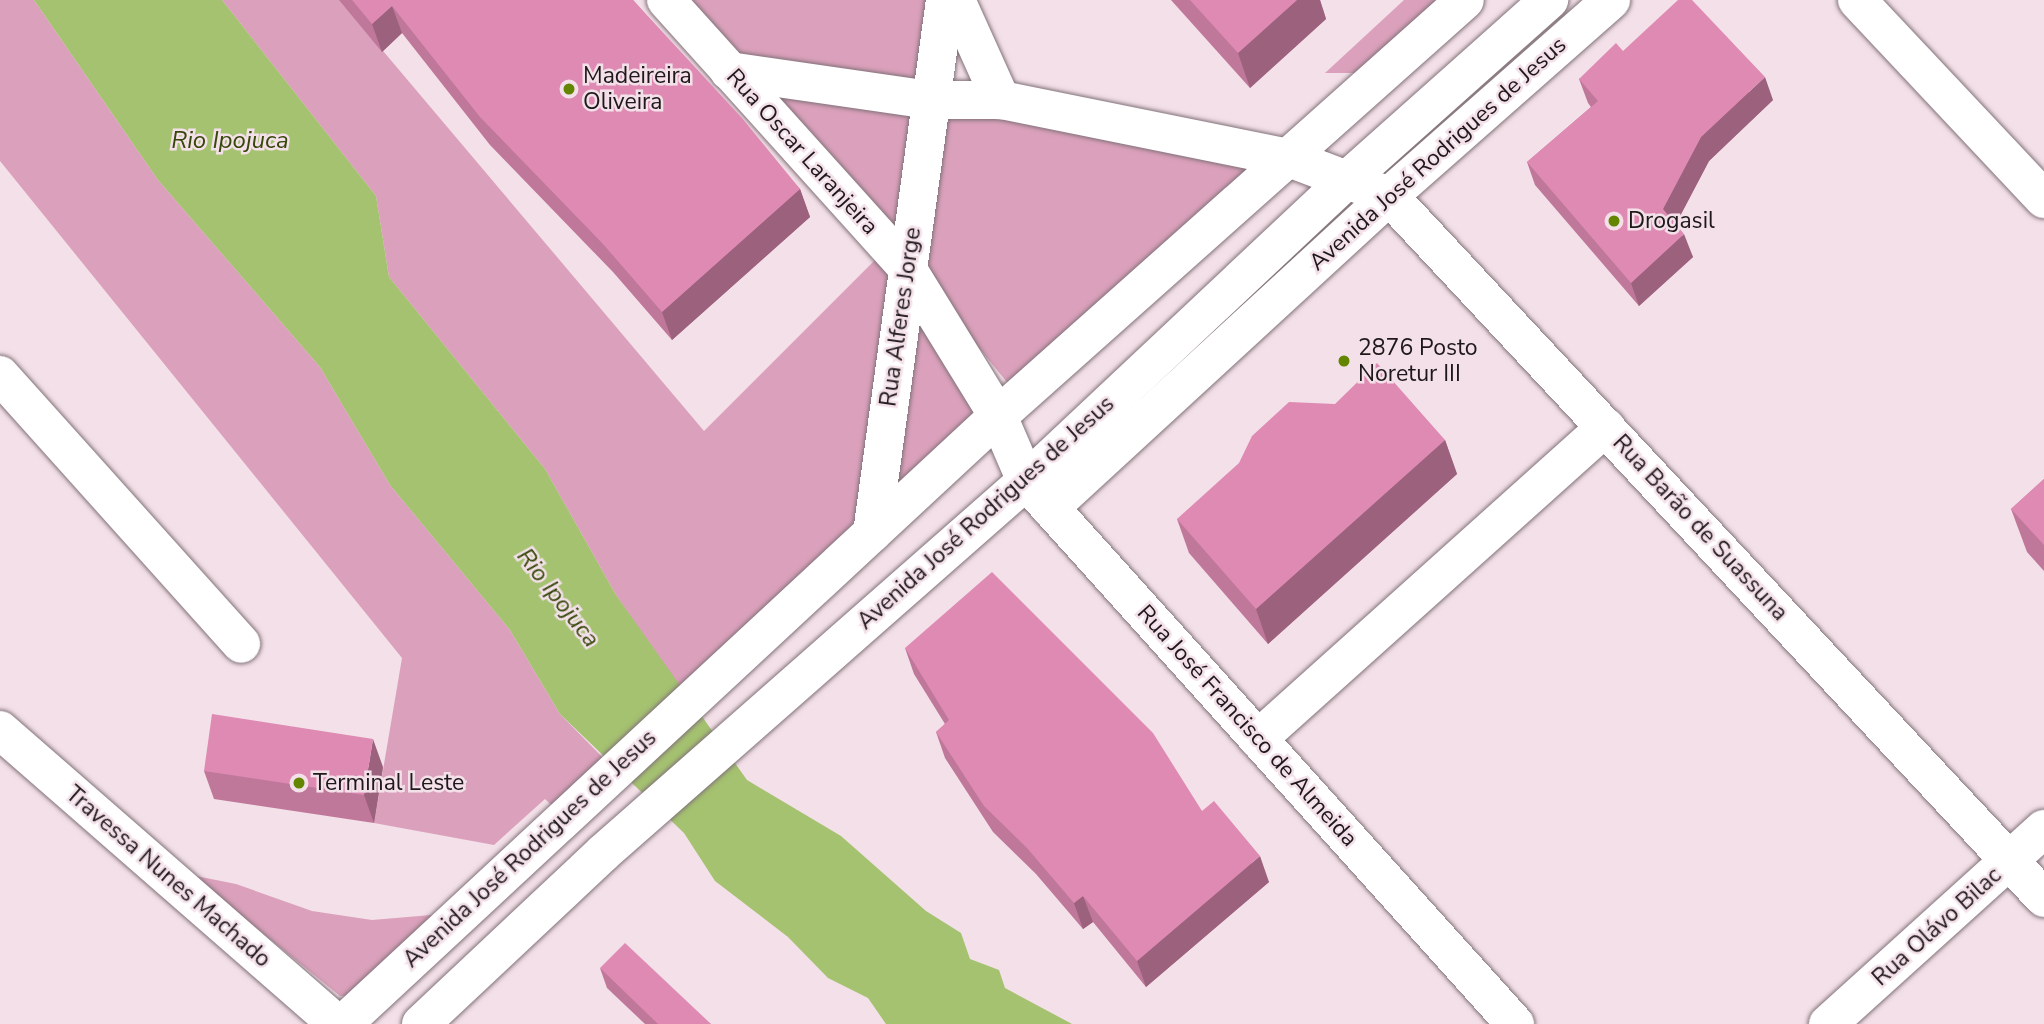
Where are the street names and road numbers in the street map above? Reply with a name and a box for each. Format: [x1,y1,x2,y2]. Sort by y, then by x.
street label: Avenida José Rodrigues de Jesus [1304,31,1572,277]
street label: Rua Oscar Laranjeira [720,63,884,241]
street label: Rua Alferes Jorge [875,226,927,408]
street label: Avenida José Rodrigues de Jesus [852,390,1120,636]
street label: Rua Barão de Suassuna [1607,429,1793,627]
street label: Rua José Francisco de Almeida [1131,599,1363,853]
street label: Avenida José Rodrigues de Jesus [398,724,662,974]
street label: Travessa Nunes Machado [60,780,276,974]
street label: Rua Olávo Bilac [1867,862,2007,992]

